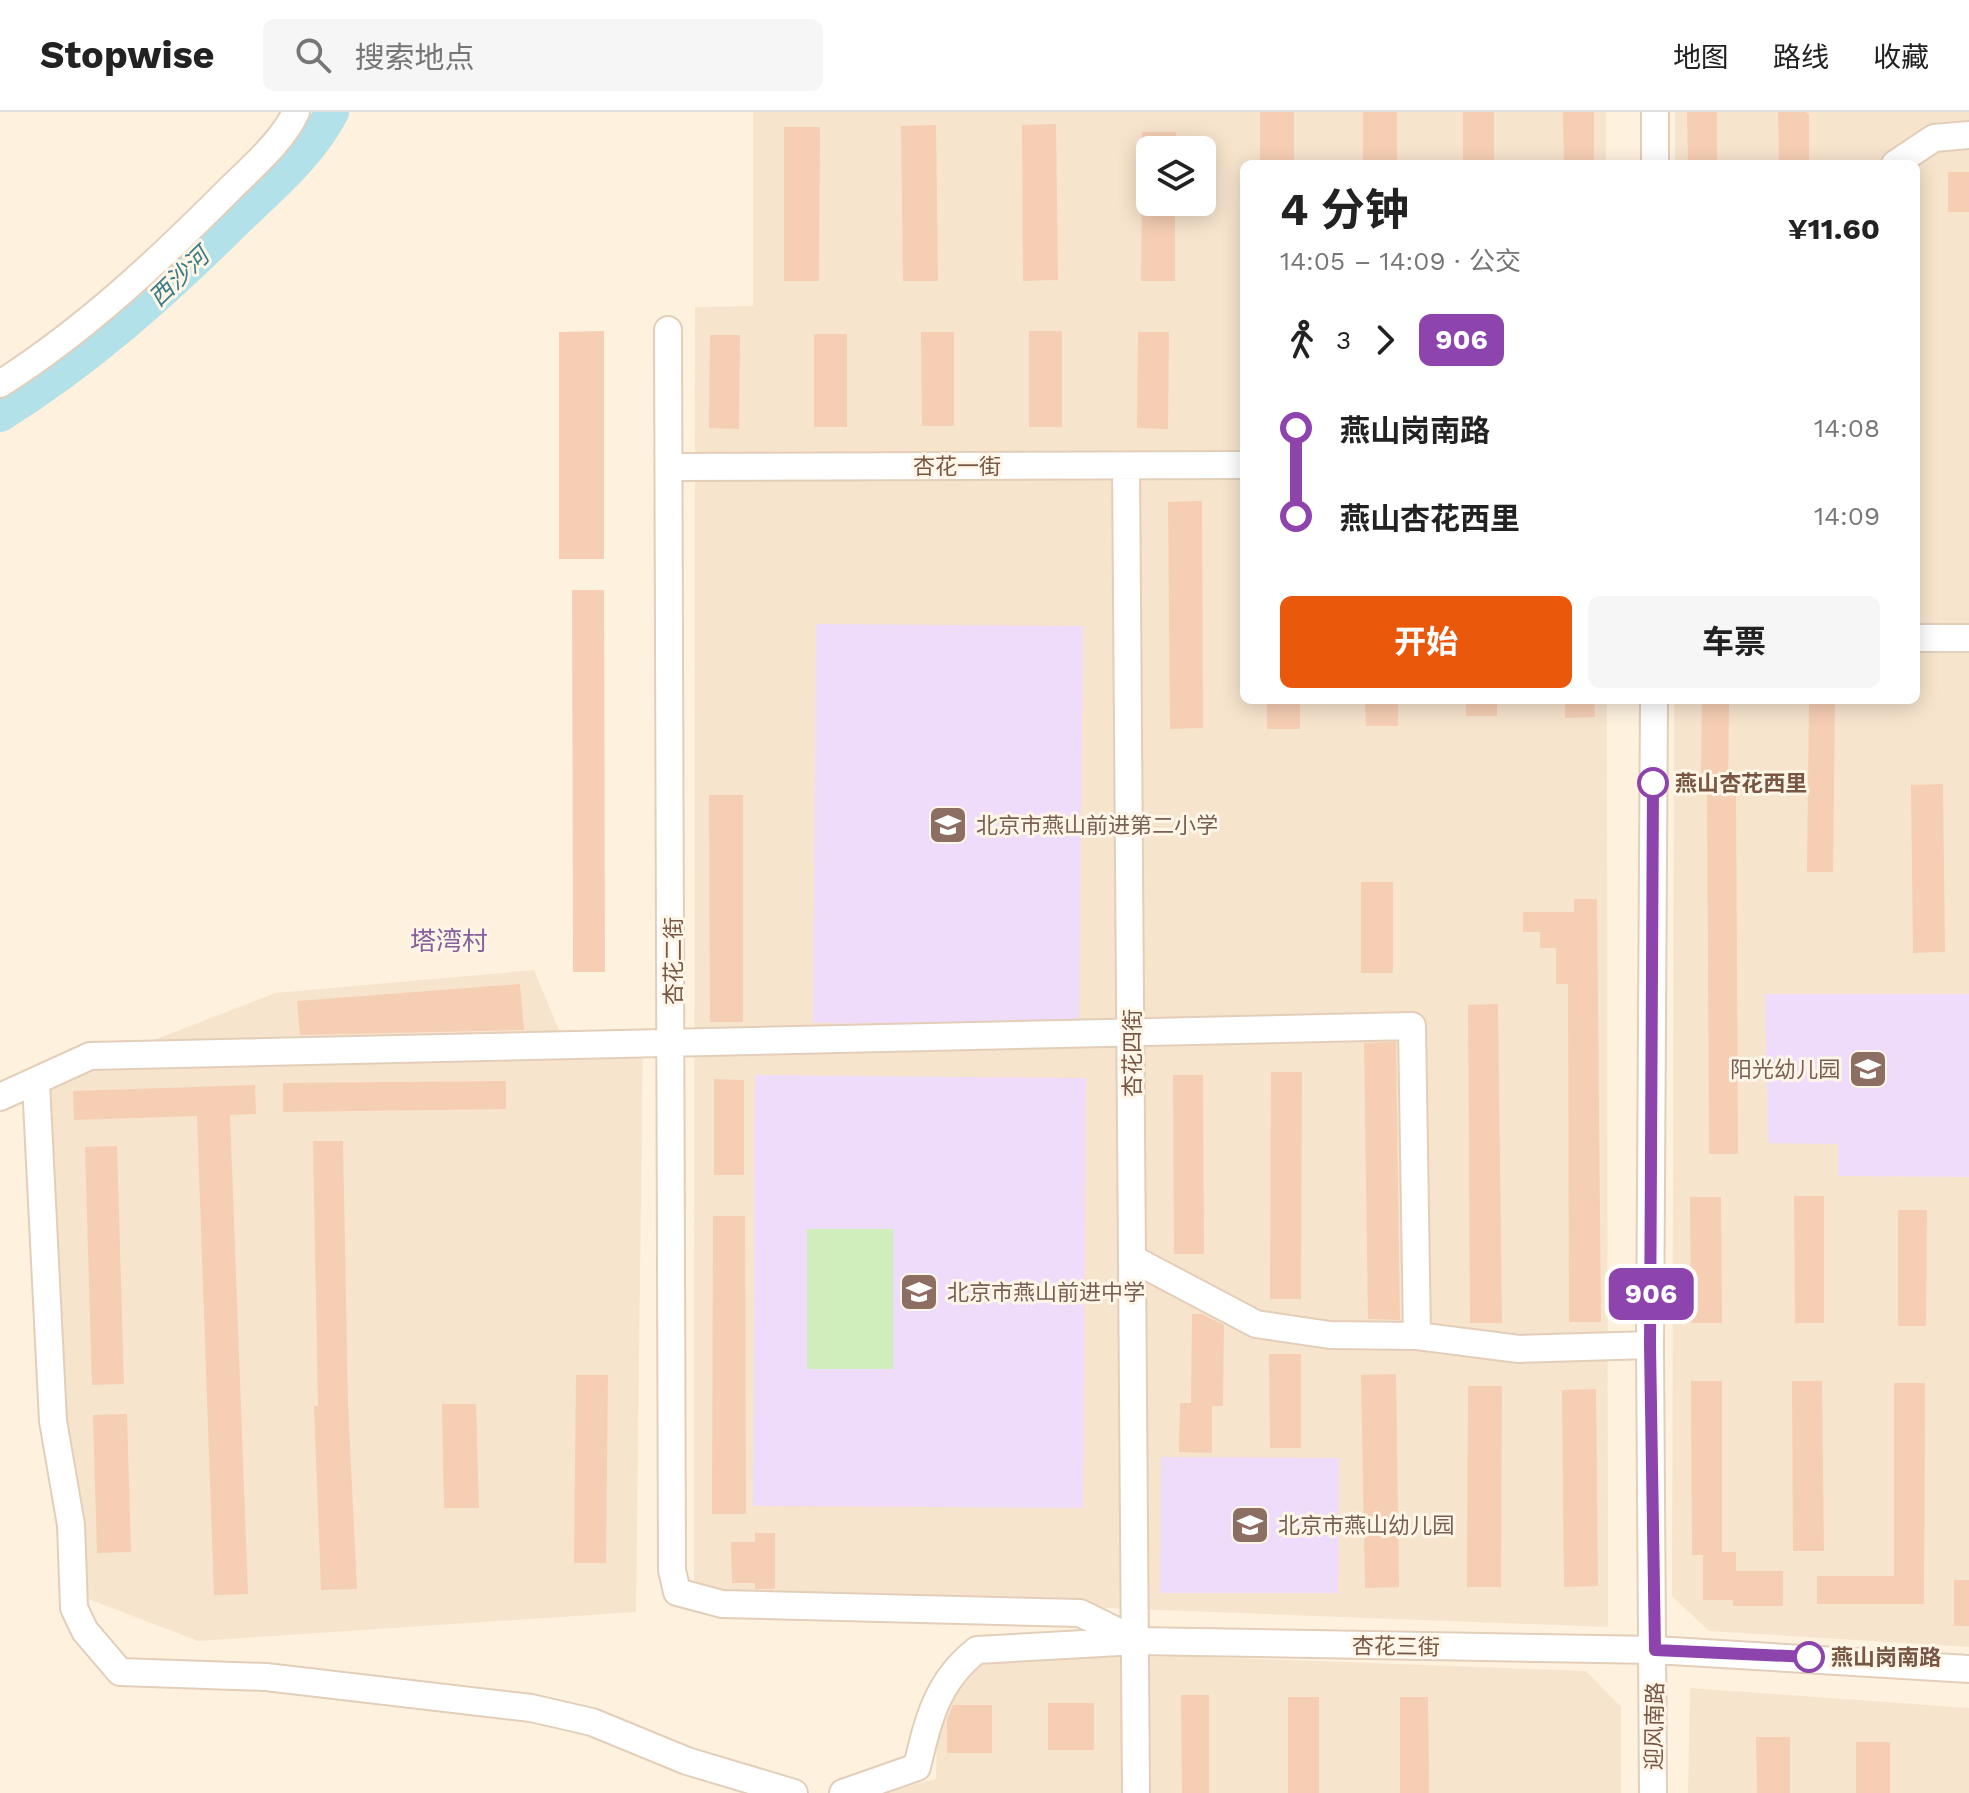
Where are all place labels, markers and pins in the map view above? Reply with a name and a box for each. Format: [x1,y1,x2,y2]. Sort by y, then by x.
marker: 燕山杏花西里 [1638,768,1668,798]
place label: 燕山杏花西里 [1675,771,1807,796]
school or university icon: 北京市燕山前进第二小学 [927,804,969,846]
place label: 北京市燕山前进第二小学 [976,813,1218,838]
school or university icon: 阳光幼儿园 [1847,1048,1889,1090]
place label: 阳光幼儿园 [1730,1057,1840,1082]
school or university icon: 北京市燕山前进中学 [898,1271,940,1313]
place label: 北京市燕山前进中学 [947,1280,1145,1305]
school or university icon: 北京市燕山幼儿园 [1229,1504,1271,1546]
place label: 北京市燕山幼儿园 [1278,1513,1454,1538]
marker: 燕山岗南路 [1794,1642,1824,1672]
place label: 燕山岗南路 [1831,1645,1941,1670]

